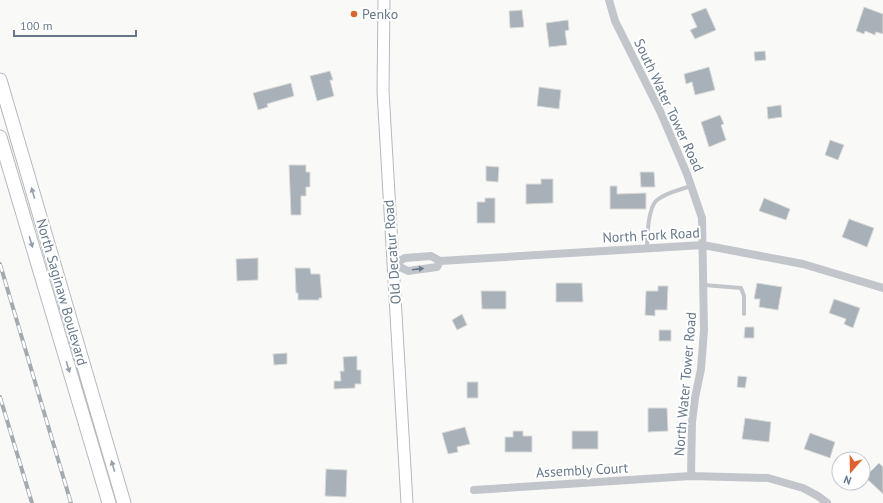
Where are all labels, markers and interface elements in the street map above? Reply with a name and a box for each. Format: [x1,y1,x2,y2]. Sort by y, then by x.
place label: Penko [362,5,398,23]
marker: Penko [349,9,359,19]
scale bar [14,12,136,38]
text: 100 m [20,18,53,33]
street label: South Water Tower Road [630,36,708,174]
one-way arrow [30,187,36,199]
street label: Old Decatur Road [379,199,405,305]
street label: North Saginaw Boulevard [32,216,92,368]
street label: North Fork Road [602,223,700,247]
one-way arrow [28,236,34,248]
one-way arrow [412,266,424,272]
street label: North Water Tower Road [670,311,700,457]
one-way arrow [65,361,71,373]
north arrow [831,451,871,491]
one-way arrow [110,459,116,471]
street label: Assembly Court [535,459,629,481]
text: N [842,473,853,488]

